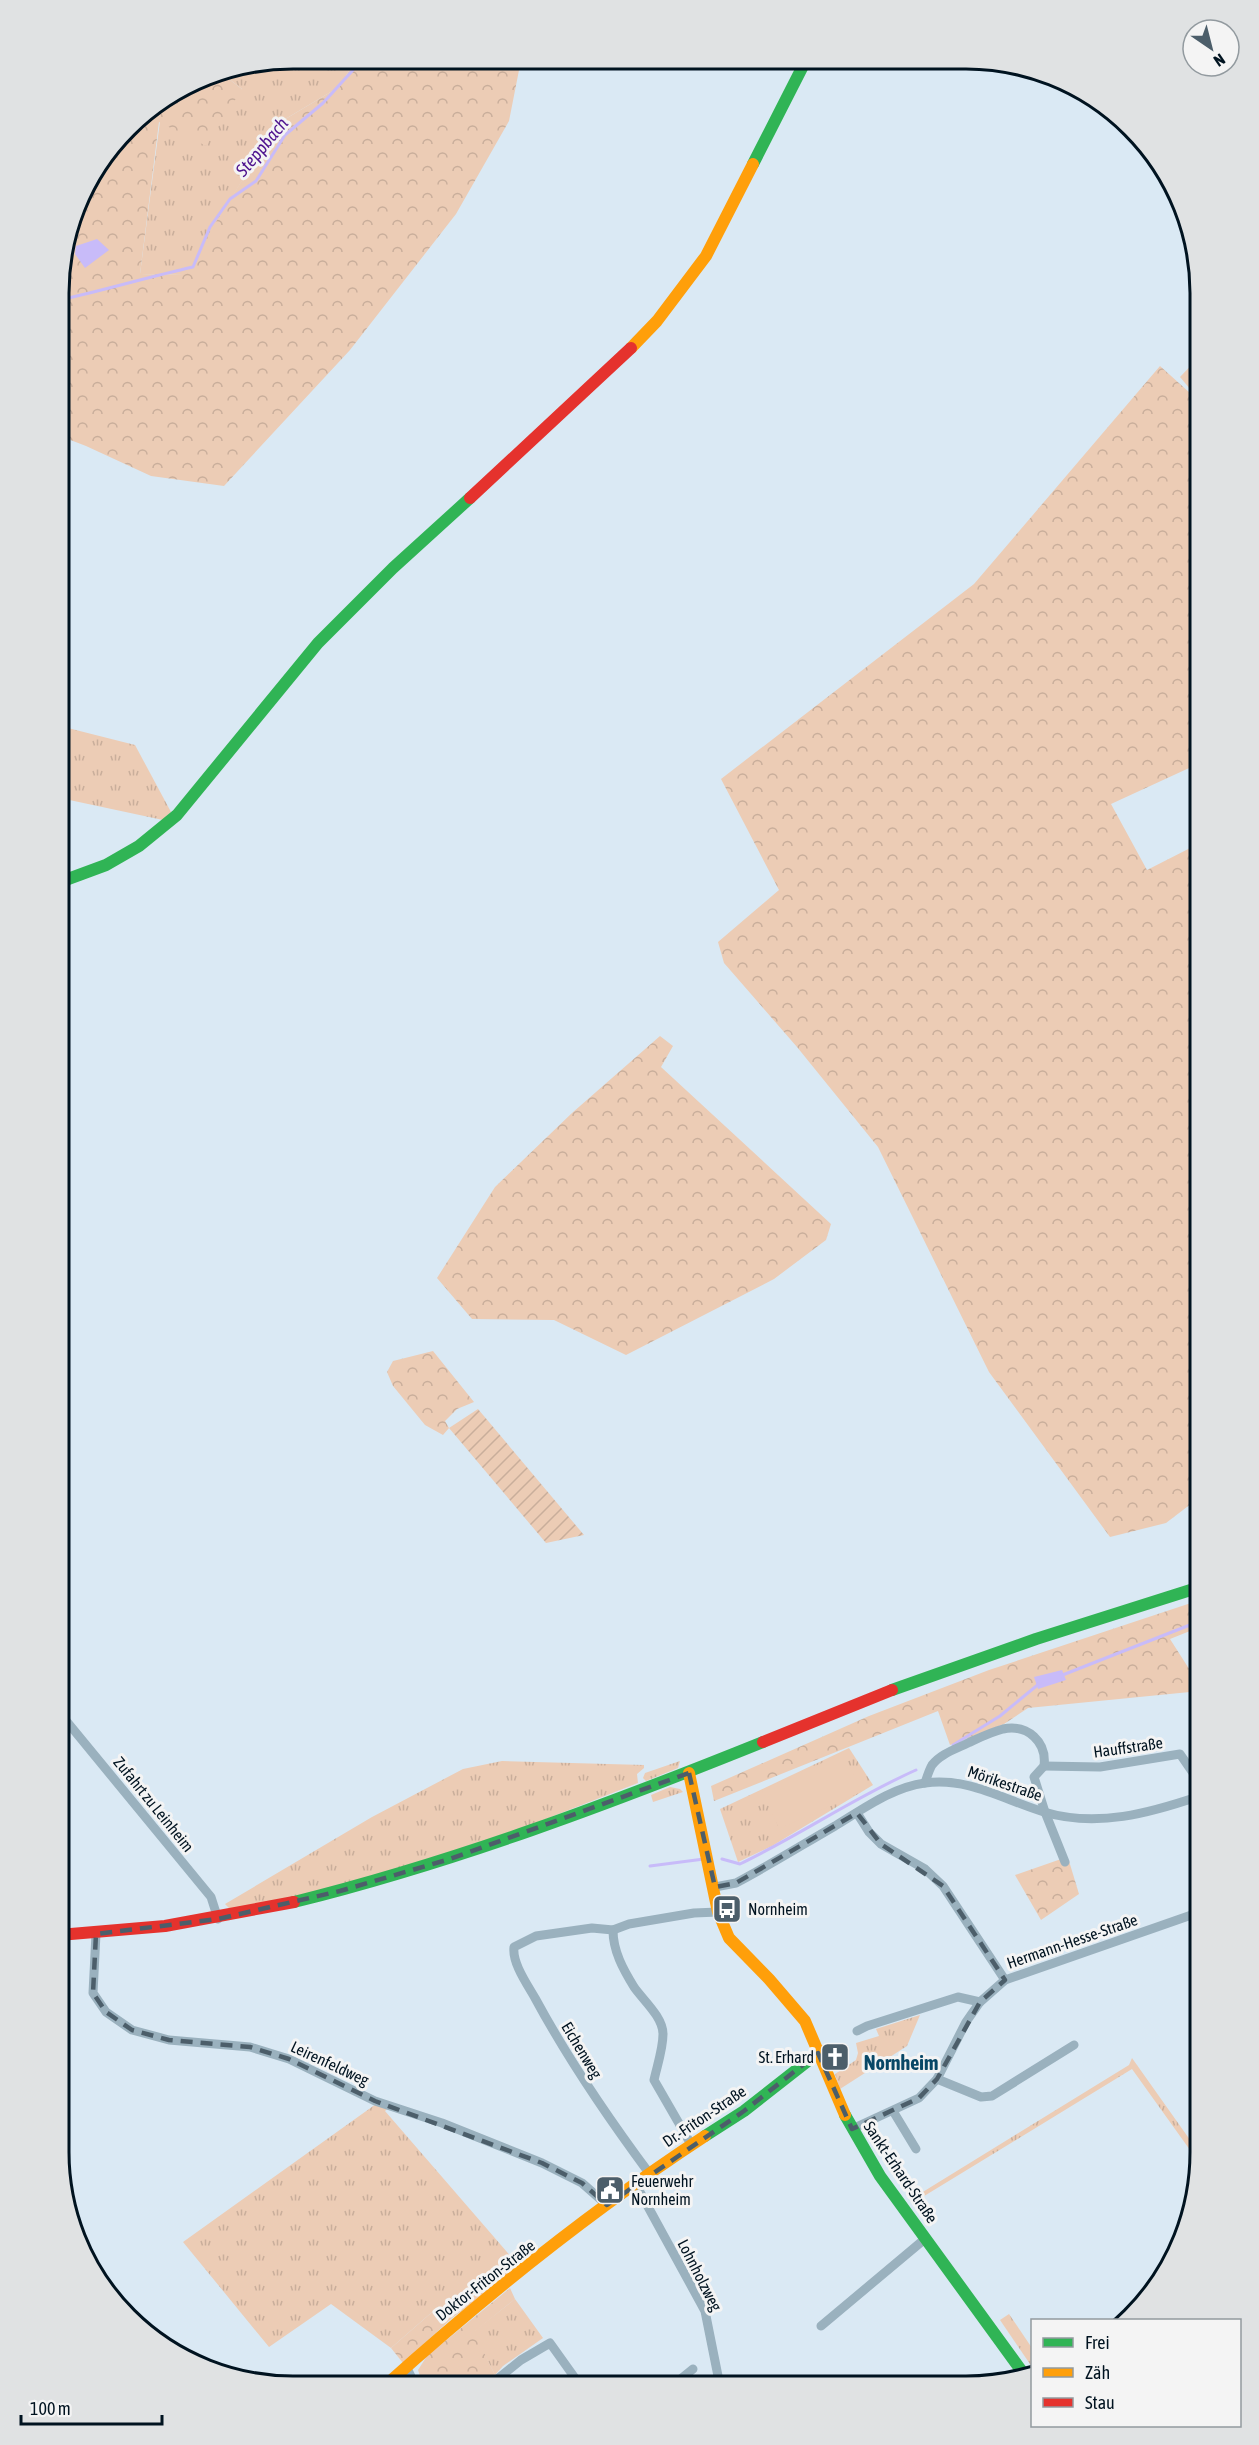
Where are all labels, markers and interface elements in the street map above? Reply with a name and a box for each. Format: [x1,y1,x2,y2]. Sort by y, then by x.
north arrow [1181,18,1241,78]
text: N [1211,50,1229,70]
water label: Steppbach [230,113,292,181]
street label: Hauffstraße [1092,1733,1164,1761]
street label: Zufahrt zu Leinheim [110,1753,198,1855]
street label: Mörikestraße [965,1762,1045,1804]
bus stop icon: Nornheim [711,1893,743,1925]
place label: Nornheim [748,1900,808,1918]
street label: Hermann-Hesse-Straße [1004,1910,1140,1972]
street label: Eichenweg [557,2018,606,2082]
street label: Leirenfeldweg [288,2037,372,2090]
church icon: St. Erhard [819,2041,851,2073]
place label: St. Erhard [759,2048,814,2066]
district label: Nornheim [864,2051,938,2074]
street label: Dr.-Friton-Straße [659,2082,749,2150]
street label: Sankt-Erhard-Straße [860,2118,942,2226]
place label: Feuerwehr Nornheim [631,2172,694,2208]
public building icon: Feuerwehr Nornheim [594,2174,626,2206]
street label: Doktor-Friton-Straße [432,2236,538,2324]
street label: Lohnholzweg [673,2236,726,2314]
legend [1031,2319,1241,2427]
text: Frei [1085,2332,1110,2353]
text: Zäh [1085,2362,1110,2383]
scale bar [21,2388,162,2426]
text: Stau [1085,2392,1115,2413]
text: 100 m [30,2398,71,2419]

